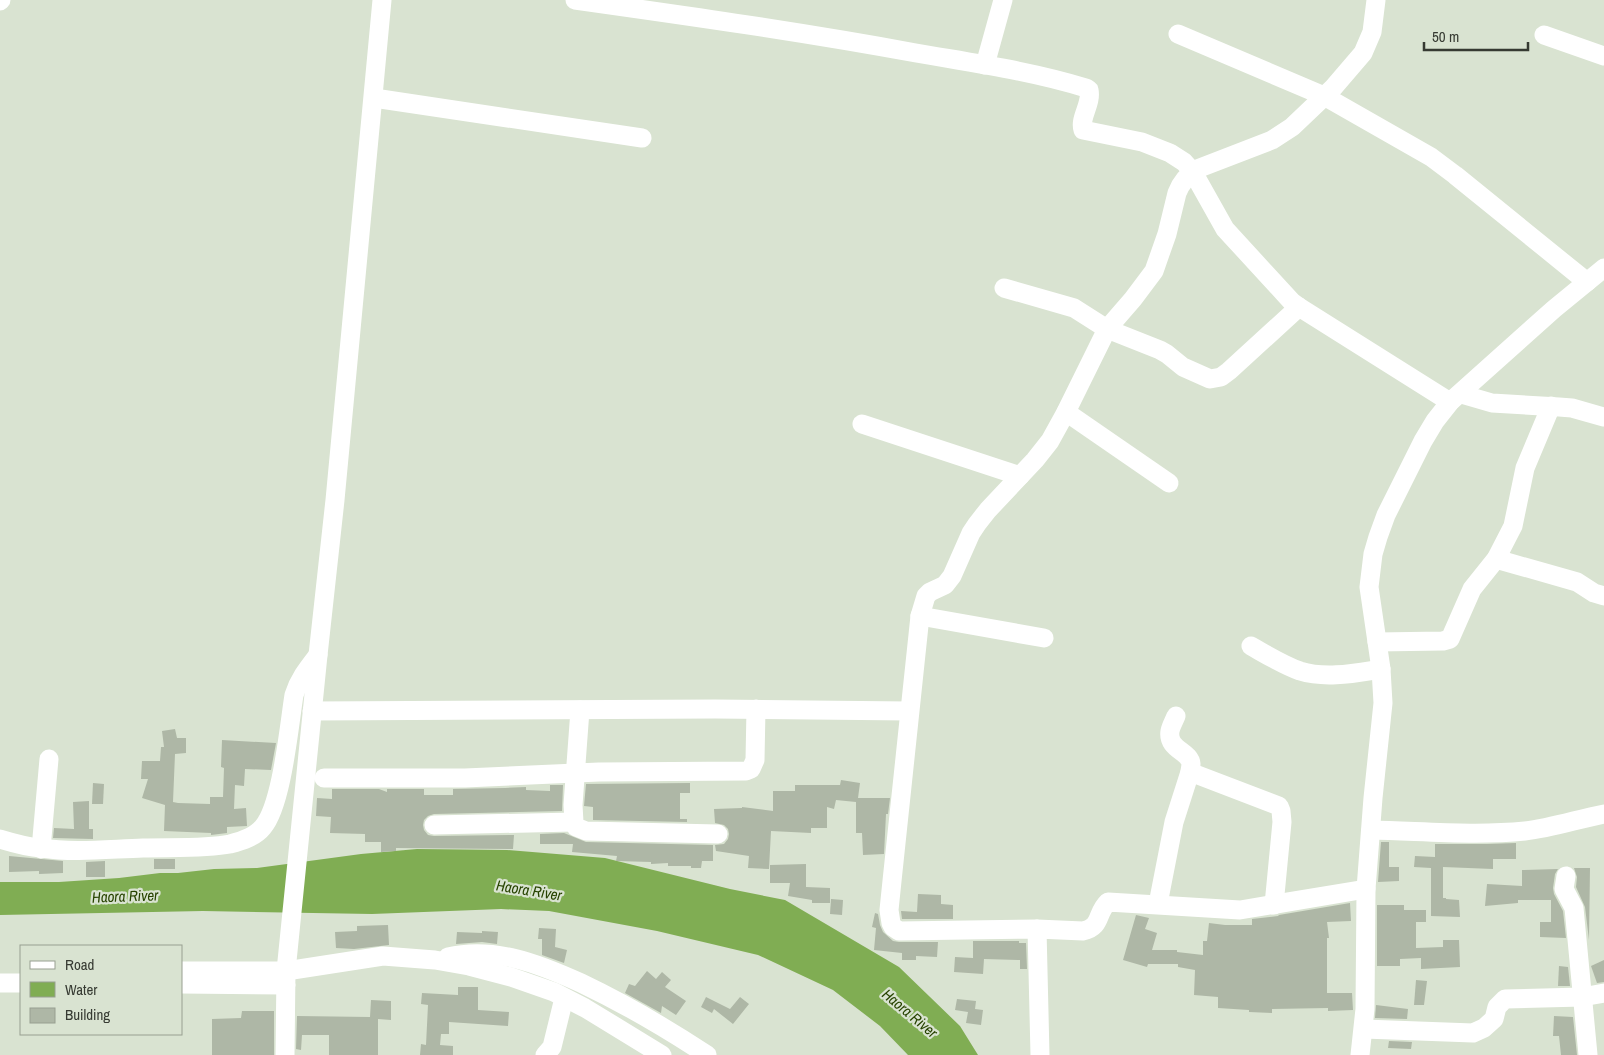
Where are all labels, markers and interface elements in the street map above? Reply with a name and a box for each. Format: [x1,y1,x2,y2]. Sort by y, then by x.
scale bar [1424,20,1528,52]
text: 50 m [1432,26,1459,47]
water label: Haora River [495,874,564,906]
water label: Haora River [91,884,159,908]
legend [20,945,182,1035]
text: Road [65,954,94,975]
text: Water [65,979,97,1000]
water label: Haora River [878,984,943,1043]
text: Building [65,1004,110,1025]

